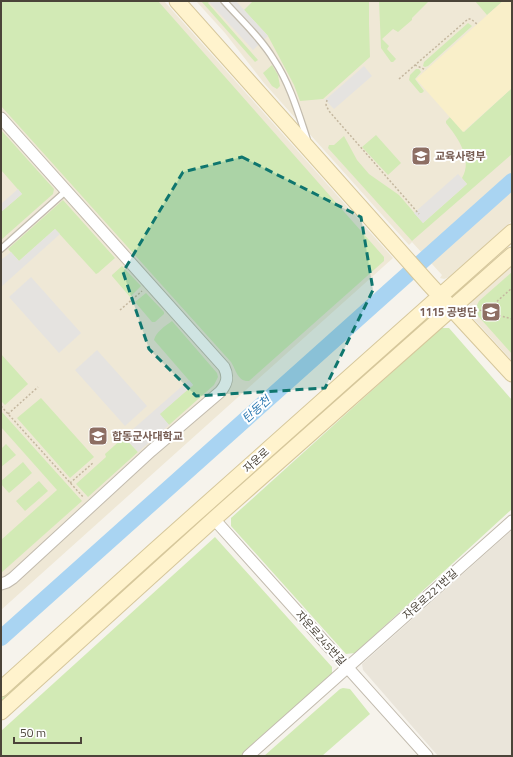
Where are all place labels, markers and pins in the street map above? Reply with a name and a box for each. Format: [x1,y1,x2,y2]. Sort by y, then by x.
school or university icon: 교육사령부 [410,145,432,167]
place label: 교육사령부 [435,148,486,164]
school or university icon: 1115 공병단 [480,301,502,323]
place label: 1115 공병단 [420,304,477,320]
school or university icon: 합동군사대학교 [87,425,109,447]
place label: 합동군사대학교 [112,428,183,444]

